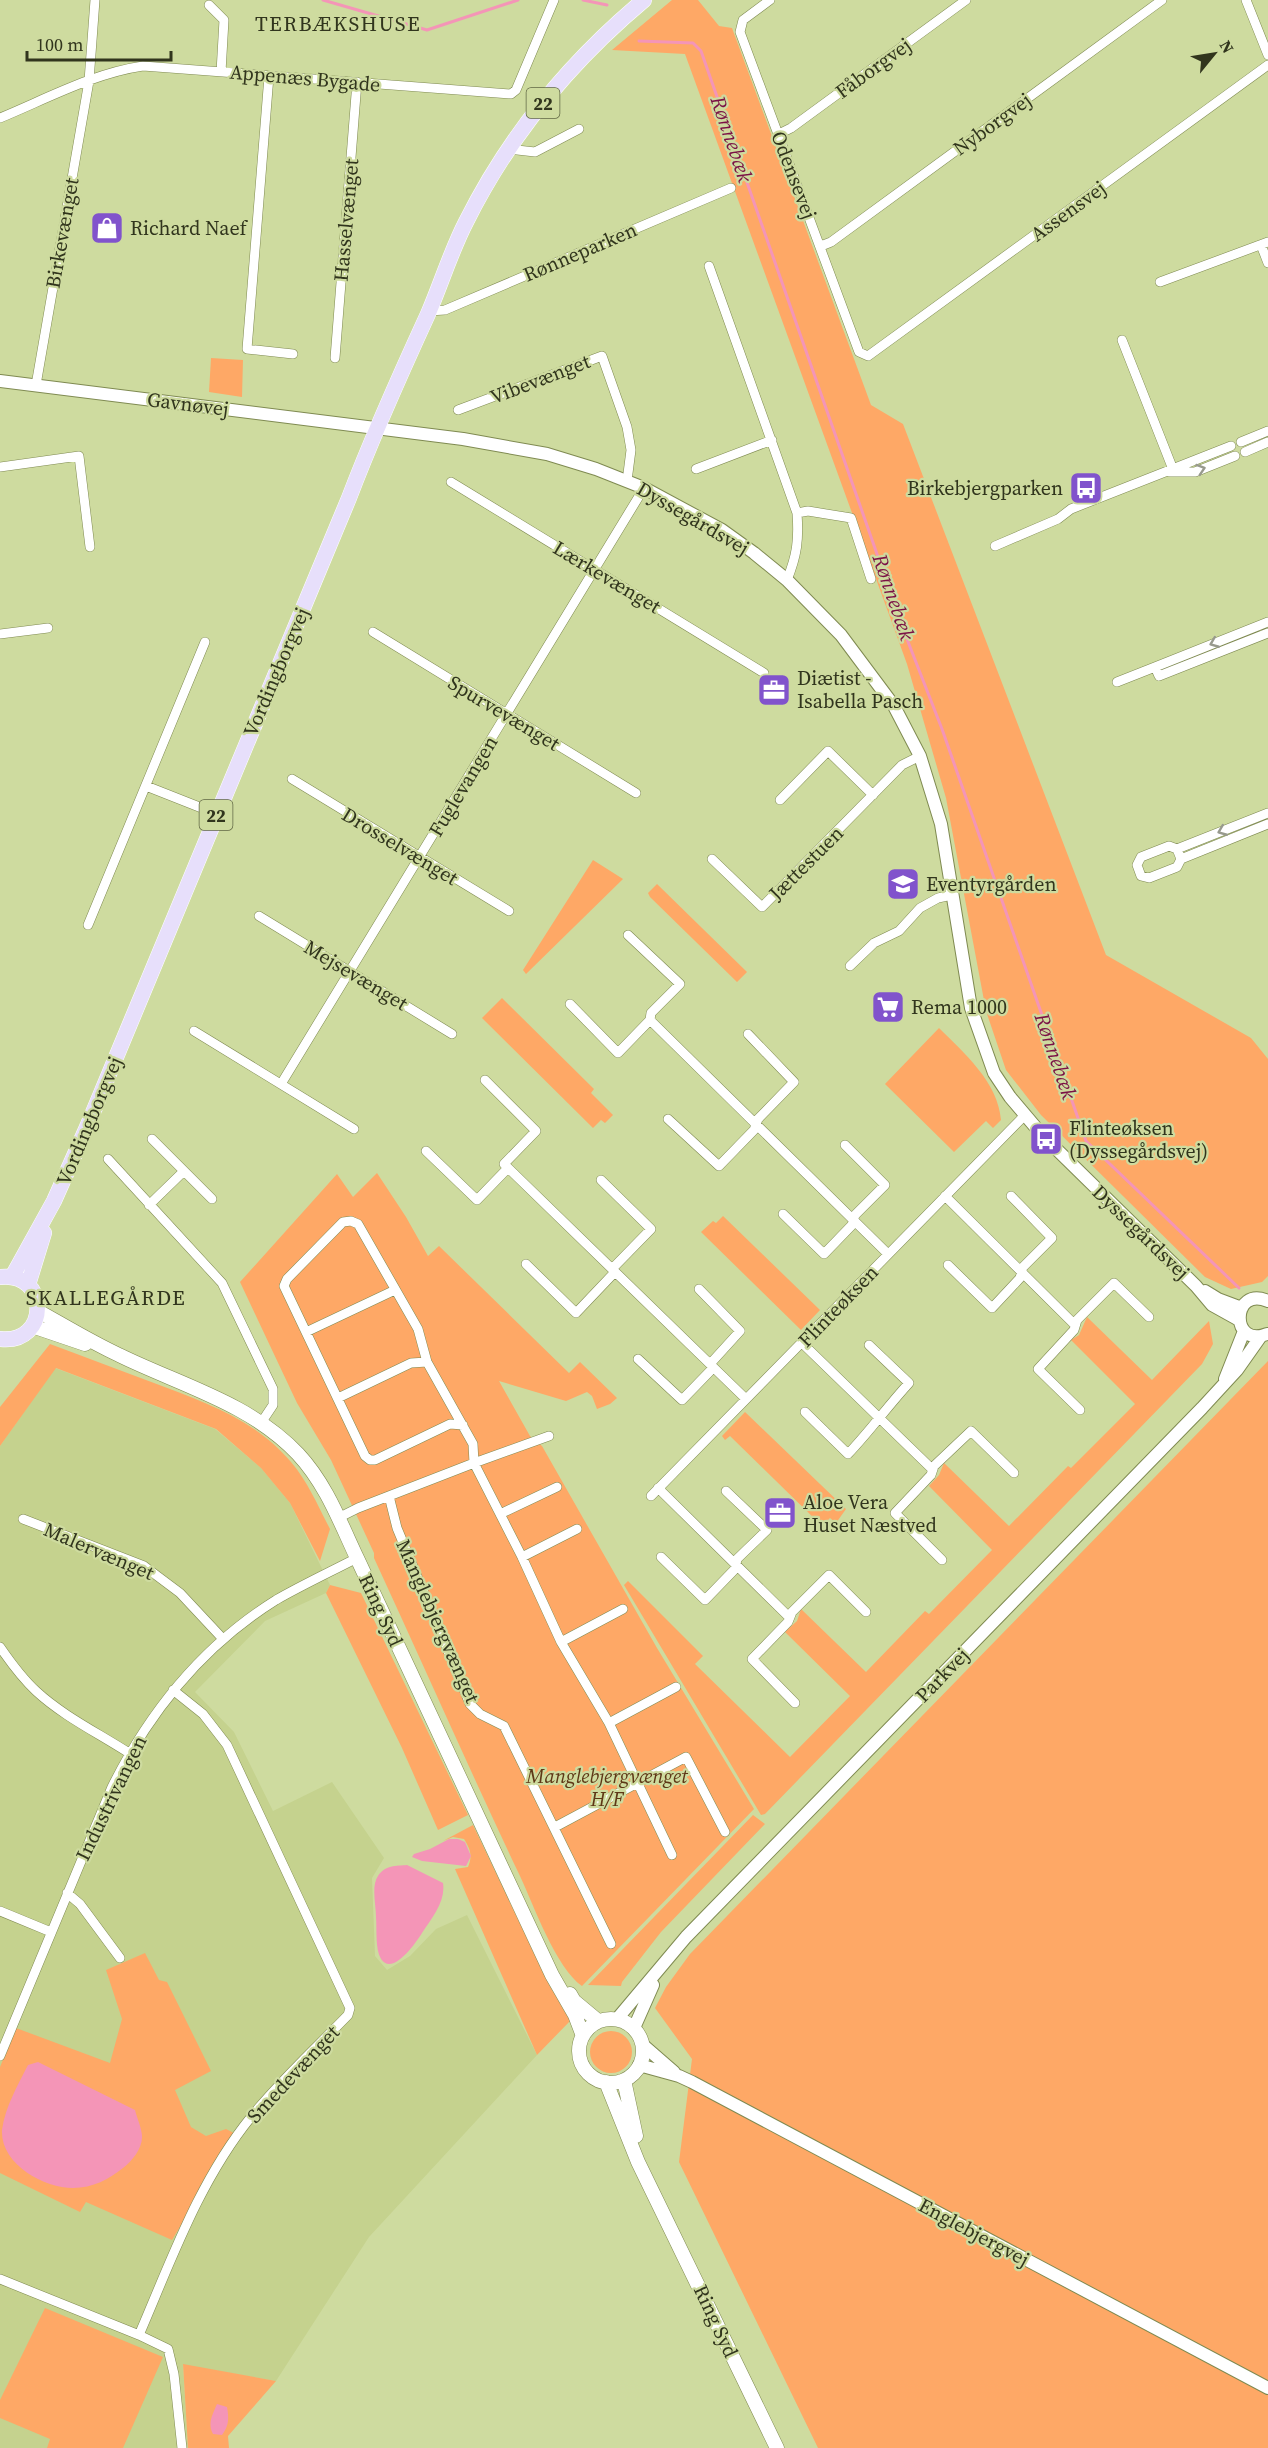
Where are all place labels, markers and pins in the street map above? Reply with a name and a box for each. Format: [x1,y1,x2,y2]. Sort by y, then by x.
shop icon: Richard Naef [89,210,125,246]
place label: Richard Naef [130,214,249,242]
bus stop icon: Birkebjergparken [1068,470,1104,506]
place label: Birkebjergparken [907,474,1063,502]
place label: Diætist - Isabella Pasch [797,664,923,715]
office icon: Diætist - Isabella Pasch [756,672,792,708]
school or university icon: Eventyrgården [885,866,921,902]
place label: Eventyrgården [926,870,1057,898]
supermarket icon: Rema 1000 [870,989,906,1025]
place label: Rema 1000 [911,993,1007,1021]
place label: Flinteøksen (Dyssegårdsvej) [1069,1114,1208,1165]
bus stop icon: Flinteøksen (Dyssegårdsvej) [1028,1121,1064,1157]
place label: Aloe Vera Huset Næstved [803,1488,937,1539]
office icon: Aloe Vera Huset Næstved [762,1495,798,1531]

